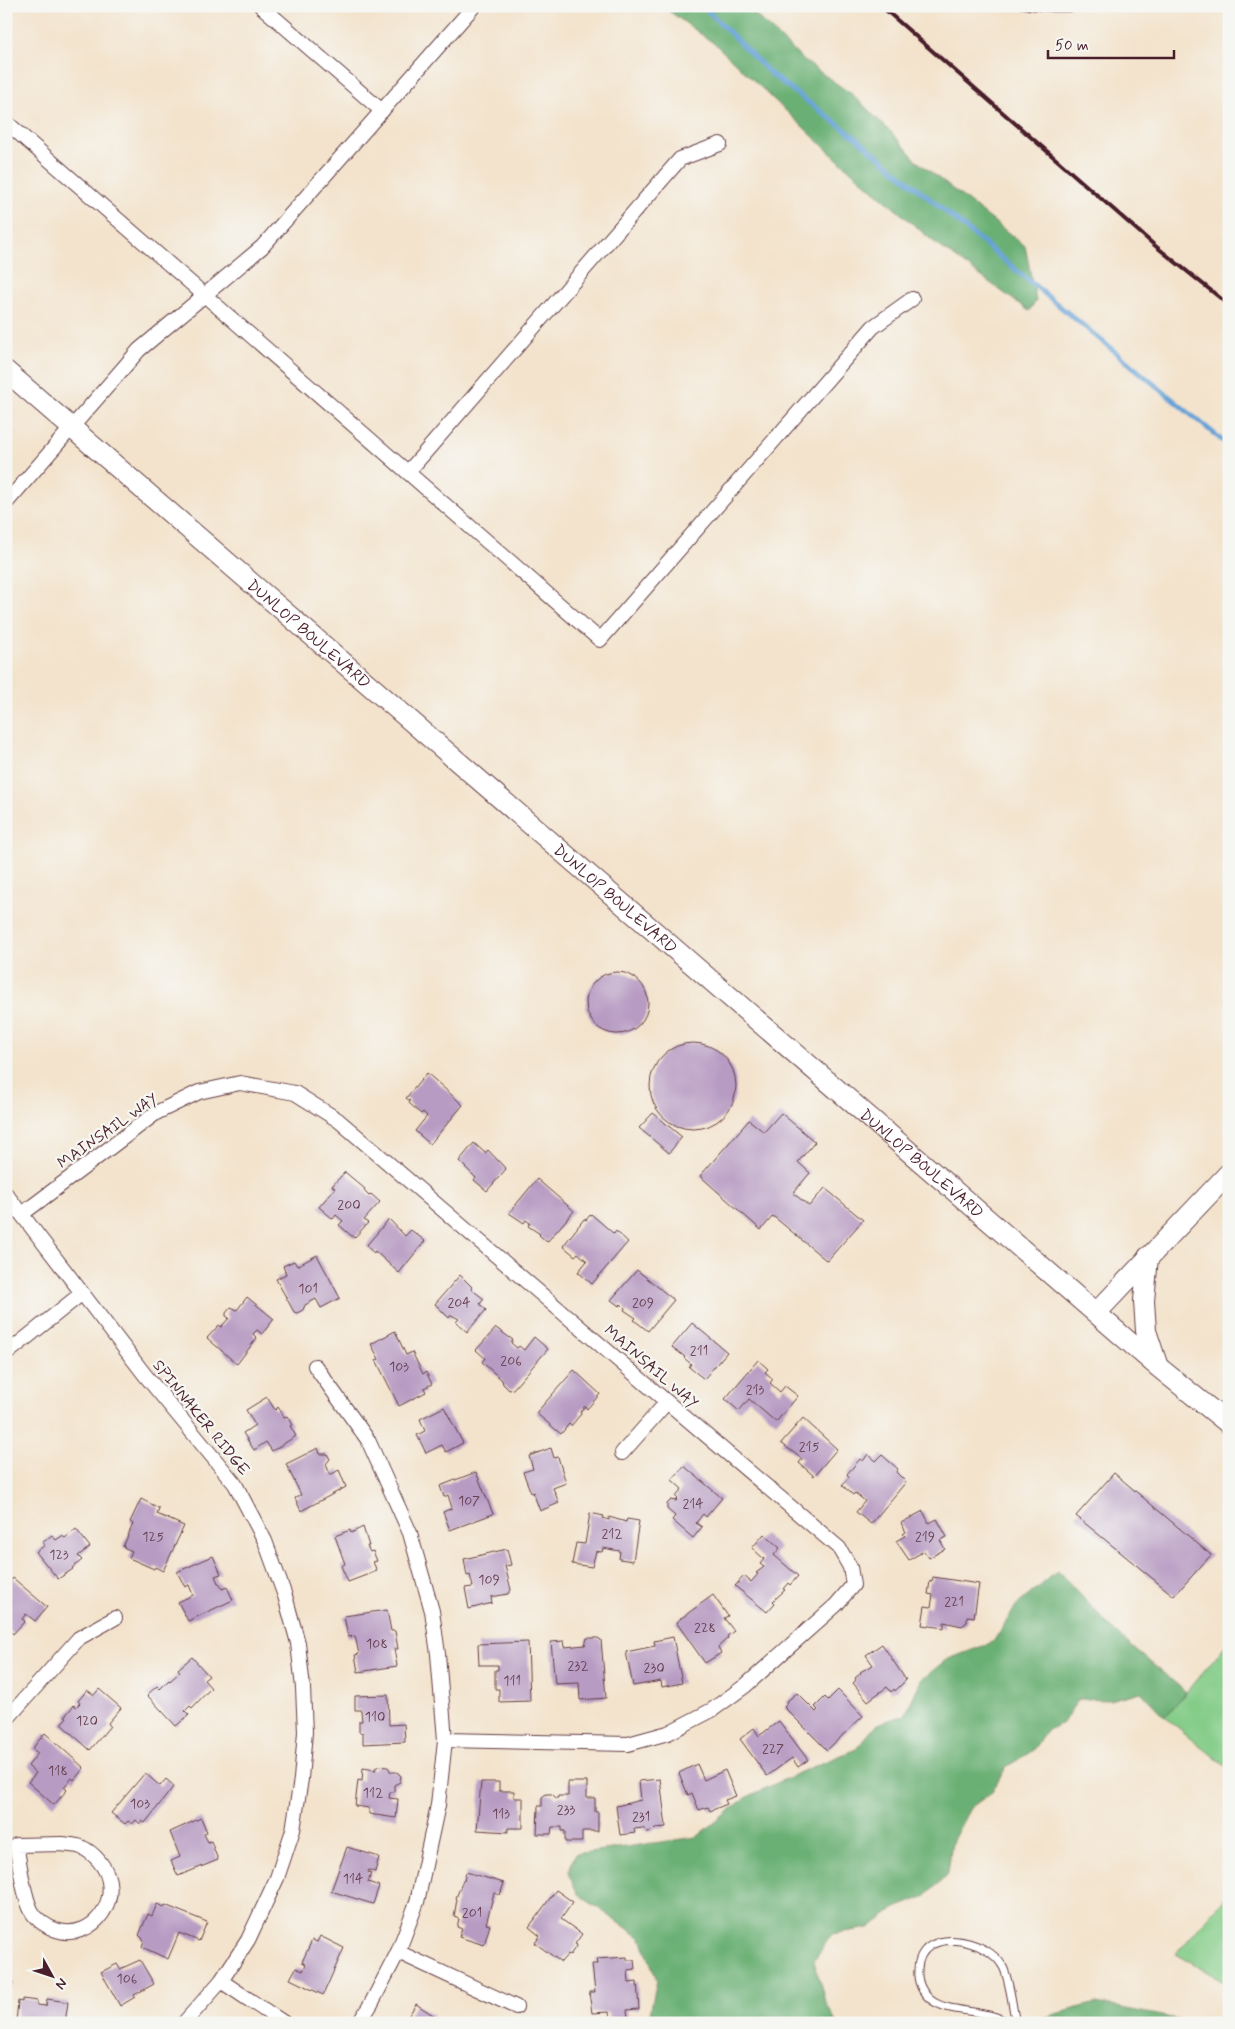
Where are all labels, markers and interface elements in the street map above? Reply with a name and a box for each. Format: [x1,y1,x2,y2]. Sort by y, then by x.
scale bar [1048,28,1174,60]
text: 50 m [1055,36,1089,56]
street label: DUNLOP BOULEVARD [242,575,375,694]
street label: DUNLOP BOULEVARD [548,840,681,959]
street label: MAINSAIL WAY [53,1089,163,1174]
street label: DUNLOP BOULEVARD [855,1105,987,1223]
house number: 200 [337,1196,361,1214]
house number: 101 [298,1280,318,1298]
house number: 204 [447,1294,471,1312]
house number: 209 [632,1294,654,1312]
street label: MAINSAIL WAY [599,1320,703,1414]
house number: 211 [690,1342,708,1360]
house number: 206 [500,1352,522,1370]
street label: SPINNAKER RIDGE [148,1356,254,1480]
house number: 103 [389,1358,409,1376]
house number: 213 [746,1381,765,1399]
house number: 215 [799,1438,820,1456]
house number: 107 [458,1492,480,1510]
house number: 214 [682,1495,704,1513]
house number: 212 [601,1525,623,1543]
house number: 125 [142,1528,164,1546]
house number: 219 [915,1528,935,1546]
house number: 123 [49,1546,69,1564]
house number: 109 [478,1571,500,1589]
house number: 221 [944,1593,964,1611]
house number: 228 [694,1619,716,1637]
house number: 108 [366,1635,388,1653]
house number: 232 [567,1657,589,1675]
house number: 230 [643,1659,665,1677]
house number: 111 [503,1672,521,1690]
house number: 110 [365,1708,385,1726]
house number: 120 [76,1712,98,1730]
house number: 227 [762,1740,784,1758]
house number: 118 [48,1762,68,1780]
house number: 112 [363,1784,383,1802]
house number: 103 [130,1795,150,1813]
house number: 233 [557,1801,576,1819]
house number: 113 [492,1805,510,1823]
house number: 231 [632,1808,650,1826]
house number: 114 [343,1870,363,1888]
house number: 201 [462,1904,482,1922]
north arrow [28,1952,78,2002]
house number: 106 [117,1970,137,1988]
text: N [51,1974,71,1993]

